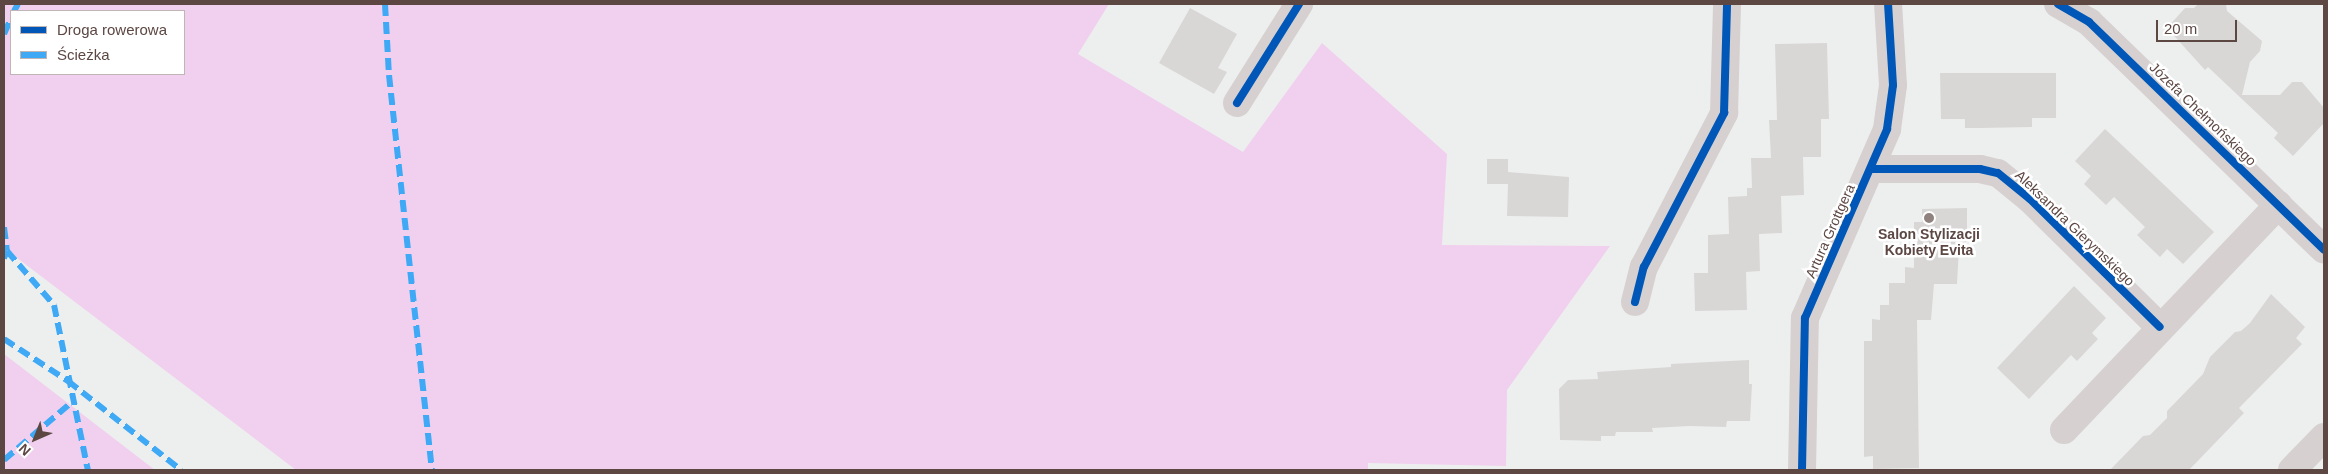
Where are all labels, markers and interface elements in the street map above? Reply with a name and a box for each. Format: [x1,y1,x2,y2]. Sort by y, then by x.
legend [10,10,185,75]
scale bar [2158,10,2239,42]
text: 20 m [2164,20,2197,37]
text: Droga rowerowa [57,21,167,38]
text: Ścieżka [57,46,110,63]
street label: Józefa Chełmońskiego [2146,59,2260,169]
street label: Aleksandra Gierymskiego [2012,167,2138,289]
street label: Artura Grottgera [1802,181,1858,281]
marker: Salon Stylizacji Kobiety Evita [1923,212,1935,224]
place label: Salon Stylizacji Kobiety Evita [1878,226,1980,258]
north arrow [10,414,60,464]
text: N [15,441,34,459]

